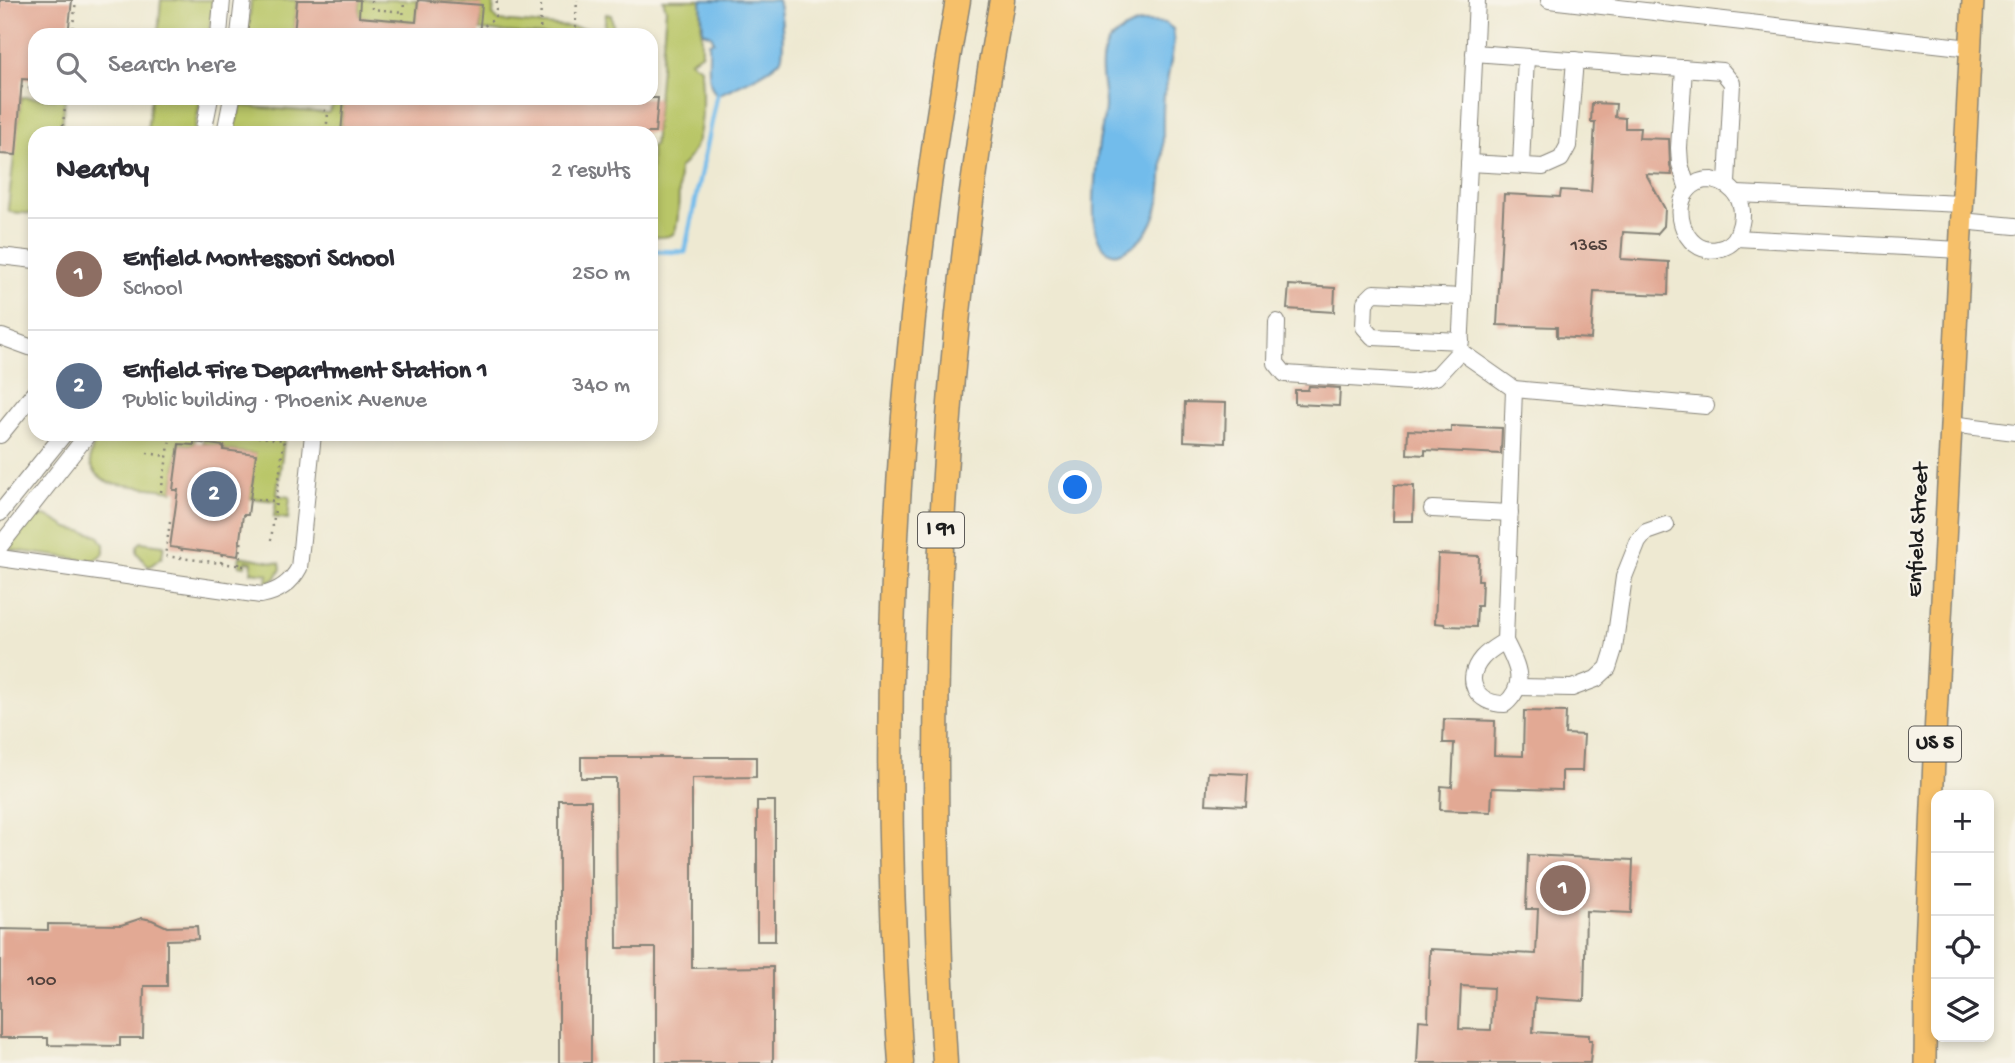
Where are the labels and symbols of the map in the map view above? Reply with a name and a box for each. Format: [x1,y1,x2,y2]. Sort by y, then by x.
house number: 1365 [1569,235,1608,258]
street label: Enfield Street [1902,461,1936,598]
pin: 2 [191,468,237,520]
your location [1058,470,1092,504]
road number: I 91 [918,512,964,548]
road number: US 5 [1909,726,1961,762]
pin: 1 [1540,862,1586,914]
house number: 100 [26,970,57,993]

